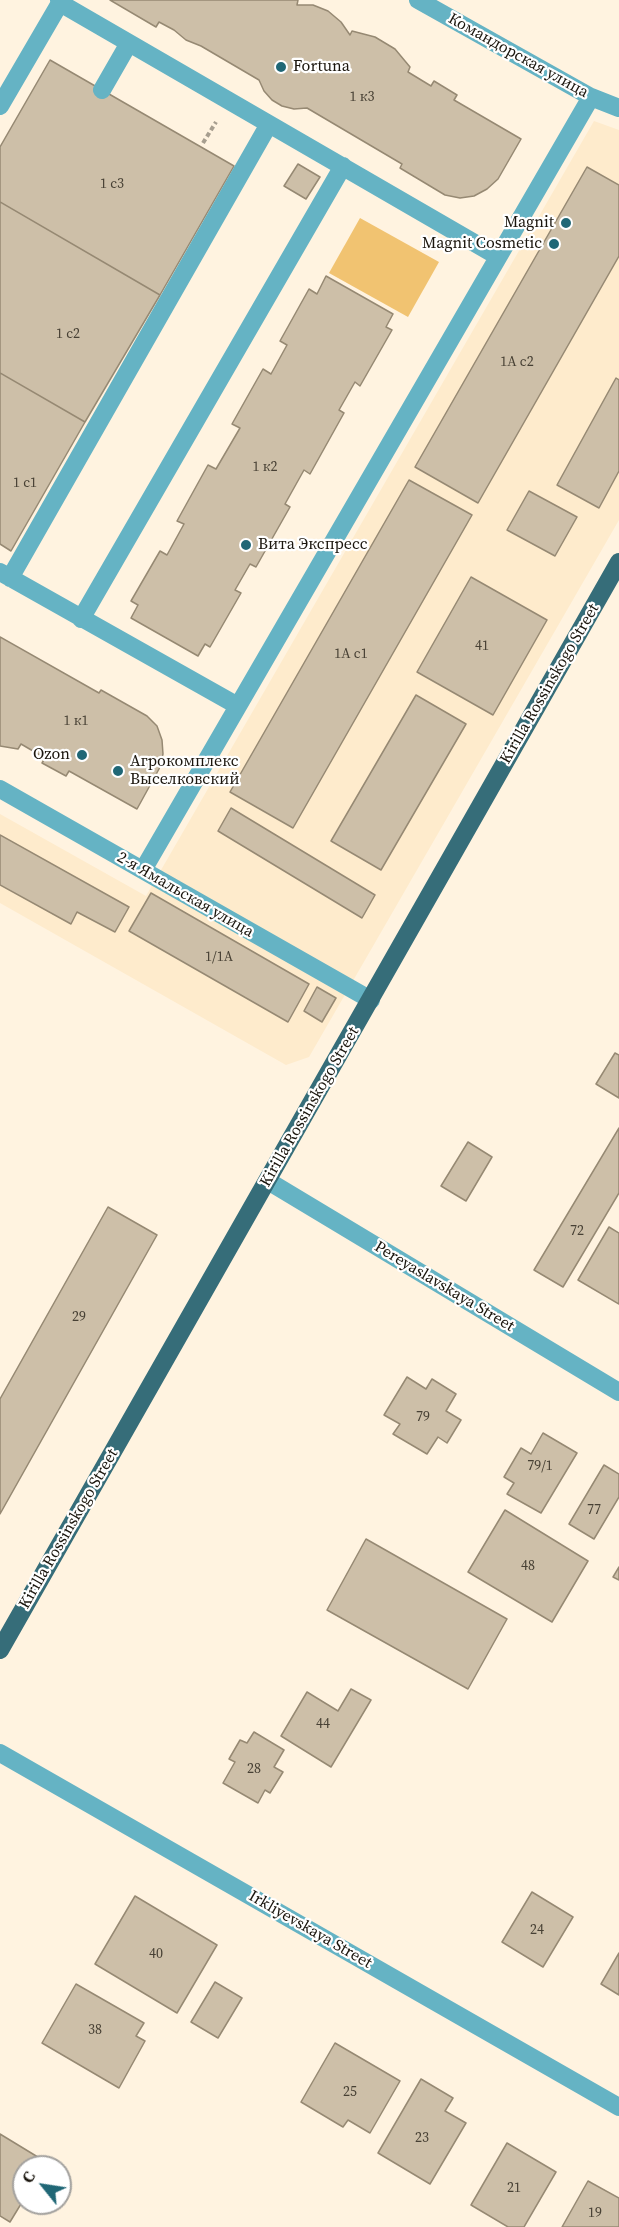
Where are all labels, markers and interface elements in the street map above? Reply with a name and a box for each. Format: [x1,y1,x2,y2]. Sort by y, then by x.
street label: Командорская улица [444,9,592,103]
place label: Fortuna [293,57,350,77]
marker: Fortuna [274,60,288,74]
house number: 1 к3 [349,89,375,105]
house number: 1 с3 [100,176,124,192]
place label: Magnit [504,213,554,233]
marker: Magnit [559,216,573,230]
place label: Magnit Cosmetic [422,234,542,254]
marker: Magnit Cosmetic [547,237,561,251]
house number: 1 с2 [56,326,80,342]
house number: 1А с2 [500,354,534,370]
house number: 1 к2 [252,459,278,475]
house number: 1 с1 [13,475,37,491]
place label: Вита Экспресс [258,535,368,555]
marker: Вита Экспресс [239,538,253,552]
street label: Kirilla Rossinskogo Street [496,601,604,767]
house number: 41 [475,638,489,654]
house number: 1А с1 [334,646,368,662]
house number: 1 к1 [63,713,89,729]
place label: Ozon [33,745,70,765]
marker: Ozon [75,748,89,762]
place label: Агрокомплекс Выселковский [130,752,240,790]
marker: Агрокомплекс Выселковский [111,764,125,778]
street label: 2-я Ямальская улица [113,848,257,942]
house number: 1/1А [205,949,233,965]
street label: Kirilla Rossinskogo Street [256,1024,364,1190]
house number: 72 [570,1223,584,1239]
street label: Pereyaslavskaya Street [371,1238,517,1336]
house number: 29 [72,1309,86,1325]
house number: 79 [416,1409,430,1425]
street label: Kirilla Rossinskogo Street [15,1446,123,1612]
house number: 79/1 [527,1458,553,1474]
house number: 77 [587,1502,601,1518]
house number: 48 [521,1558,535,1574]
house number: 44 [316,1716,330,1732]
house number: 28 [247,1761,261,1777]
street label: Irkliyevskaya Street [245,1887,375,1973]
house number: 24 [530,1922,544,1938]
house number: 40 [149,1946,163,1962]
house number: 38 [88,2022,102,2038]
house number: 25 [343,2084,357,2100]
house number: 23 [415,2130,429,2146]
north arrow [12,2155,72,2215]
text: С [16,2167,40,2187]
house number: 21 [507,2180,521,2196]
house number: 19 [588,2205,602,2221]

